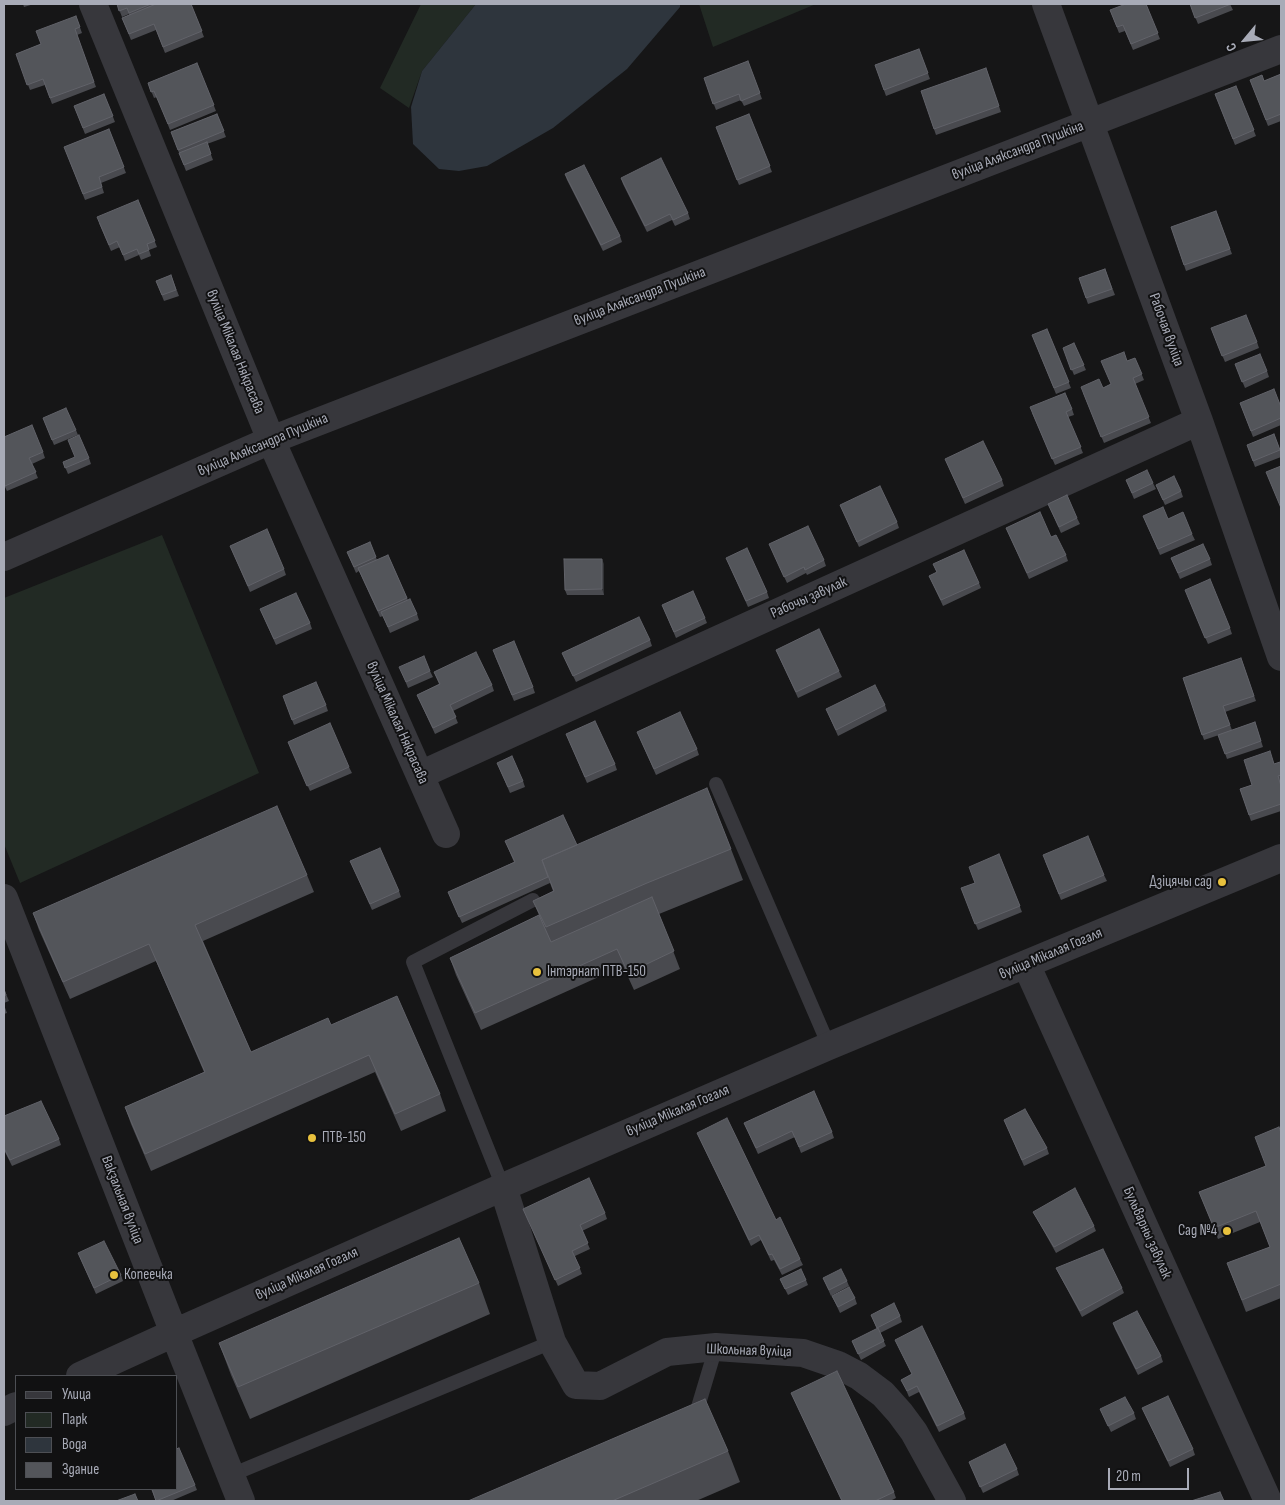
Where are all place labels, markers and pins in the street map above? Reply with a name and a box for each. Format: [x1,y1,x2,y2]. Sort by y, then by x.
place label: Дзіцячы сад [1150,873,1212,891]
marker: Дзіцячы сад [1216,876,1228,888]
place label: Інтэрнат ПТВ-150 [547,963,646,981]
marker: Інтэрнат ПТВ-150 [531,966,543,978]
place label: ПТВ-150 [322,1129,366,1147]
marker: ПТВ-150 [306,1132,318,1144]
place label: Сад №4 [1178,1222,1217,1240]
marker: Сад №4 [1221,1225,1233,1237]
place label: Копеечка [124,1266,173,1284]
marker: Копеечка [108,1269,120,1281]

